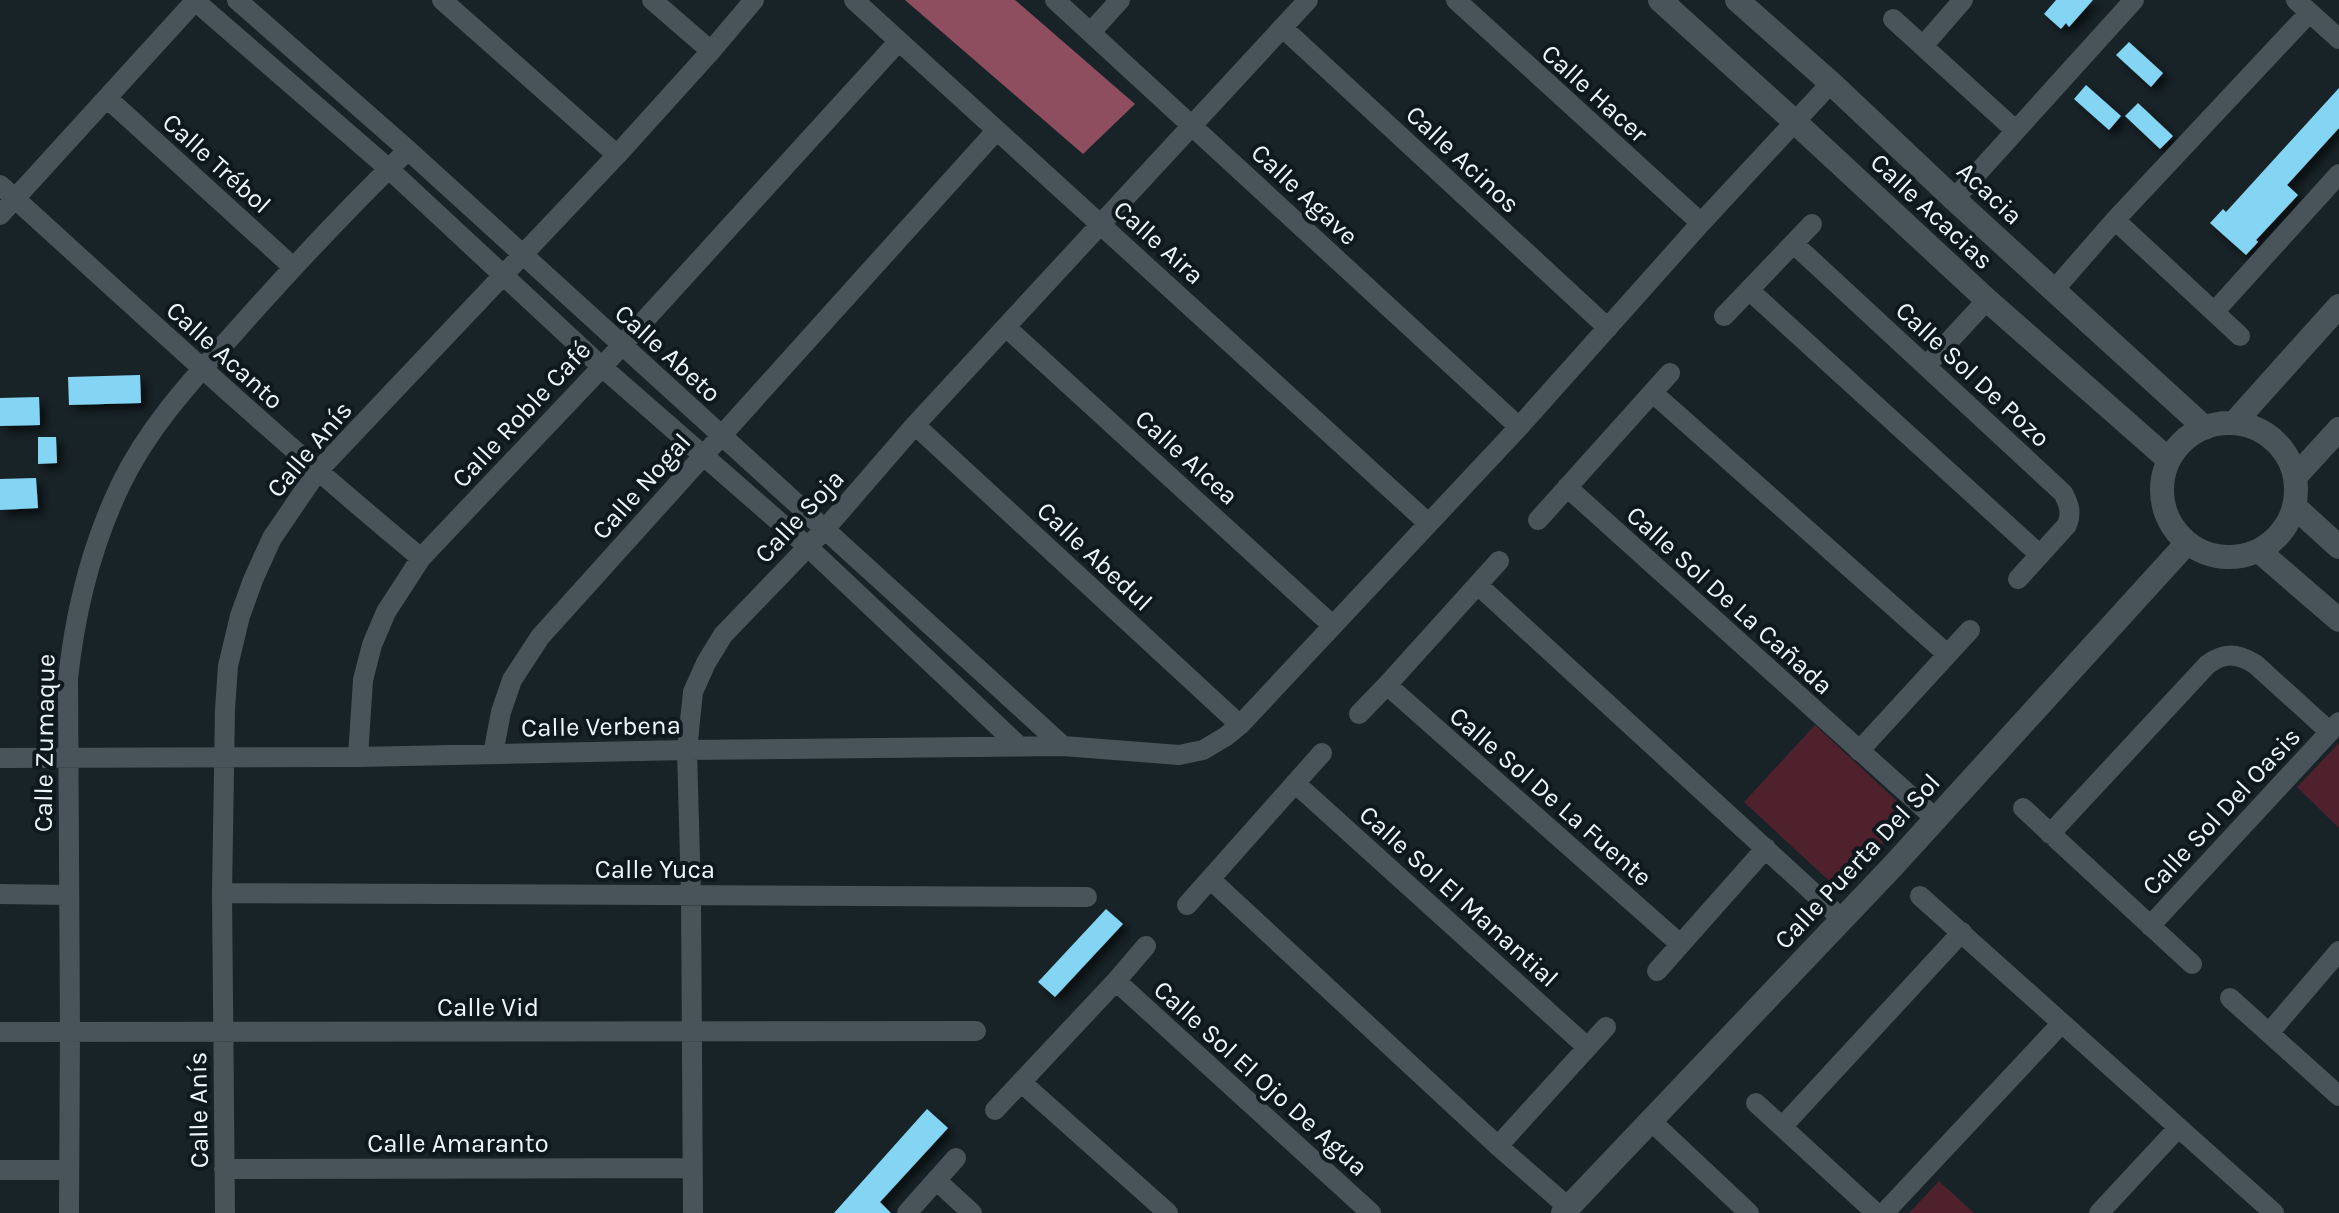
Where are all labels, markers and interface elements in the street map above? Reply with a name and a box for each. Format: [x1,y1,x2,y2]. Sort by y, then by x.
street label: Calle Hacer [1535,38,1655,150]
street label: Calle Acinos [1399,99,1526,220]
street label: Calle Trébol [156,107,277,220]
street label: Calle Agave [1245,137,1364,252]
street label: Calle Acacias [1864,147,1999,276]
street label: Acacia [1951,155,2029,231]
street label: Calle Aira [1107,194,1210,291]
street label: Calle Acanto [160,295,290,416]
street label: Calle Sol De Pozo [1889,295,2056,454]
street label: Calle Abeto [608,298,727,409]
street label: Calle Roble Café [446,335,597,494]
street label: Calle Anís [260,395,359,504]
street label: Calle Alcea [1129,403,1244,512]
street label: Calle Nogal [585,427,697,546]
street label: Calle Soja [748,463,851,570]
street label: Calle Abedul [1031,495,1159,618]
street label: Calle Sol De La Cañada [1620,500,1839,701]
street label: Calle Zumaque [27,654,62,832]
street label: Calle Sol De La Fuente [1443,700,1658,893]
street label: Calle Verbena [521,710,681,743]
street label: Calle Sol Del Oasis [2136,721,2307,902]
street label: Calle Puerta Del Sol [1768,767,1947,956]
street label: Calle Sol El Manantial [1353,799,1565,994]
street label: Calle Yuca [595,854,715,885]
street label: Calle Sol El Ojo De Agua [1147,974,1374,1183]
street label: Calle Vid [437,992,539,1023]
street label: Calle Anís [182,1052,215,1168]
street label: Calle Amaranto [367,1128,549,1159]

